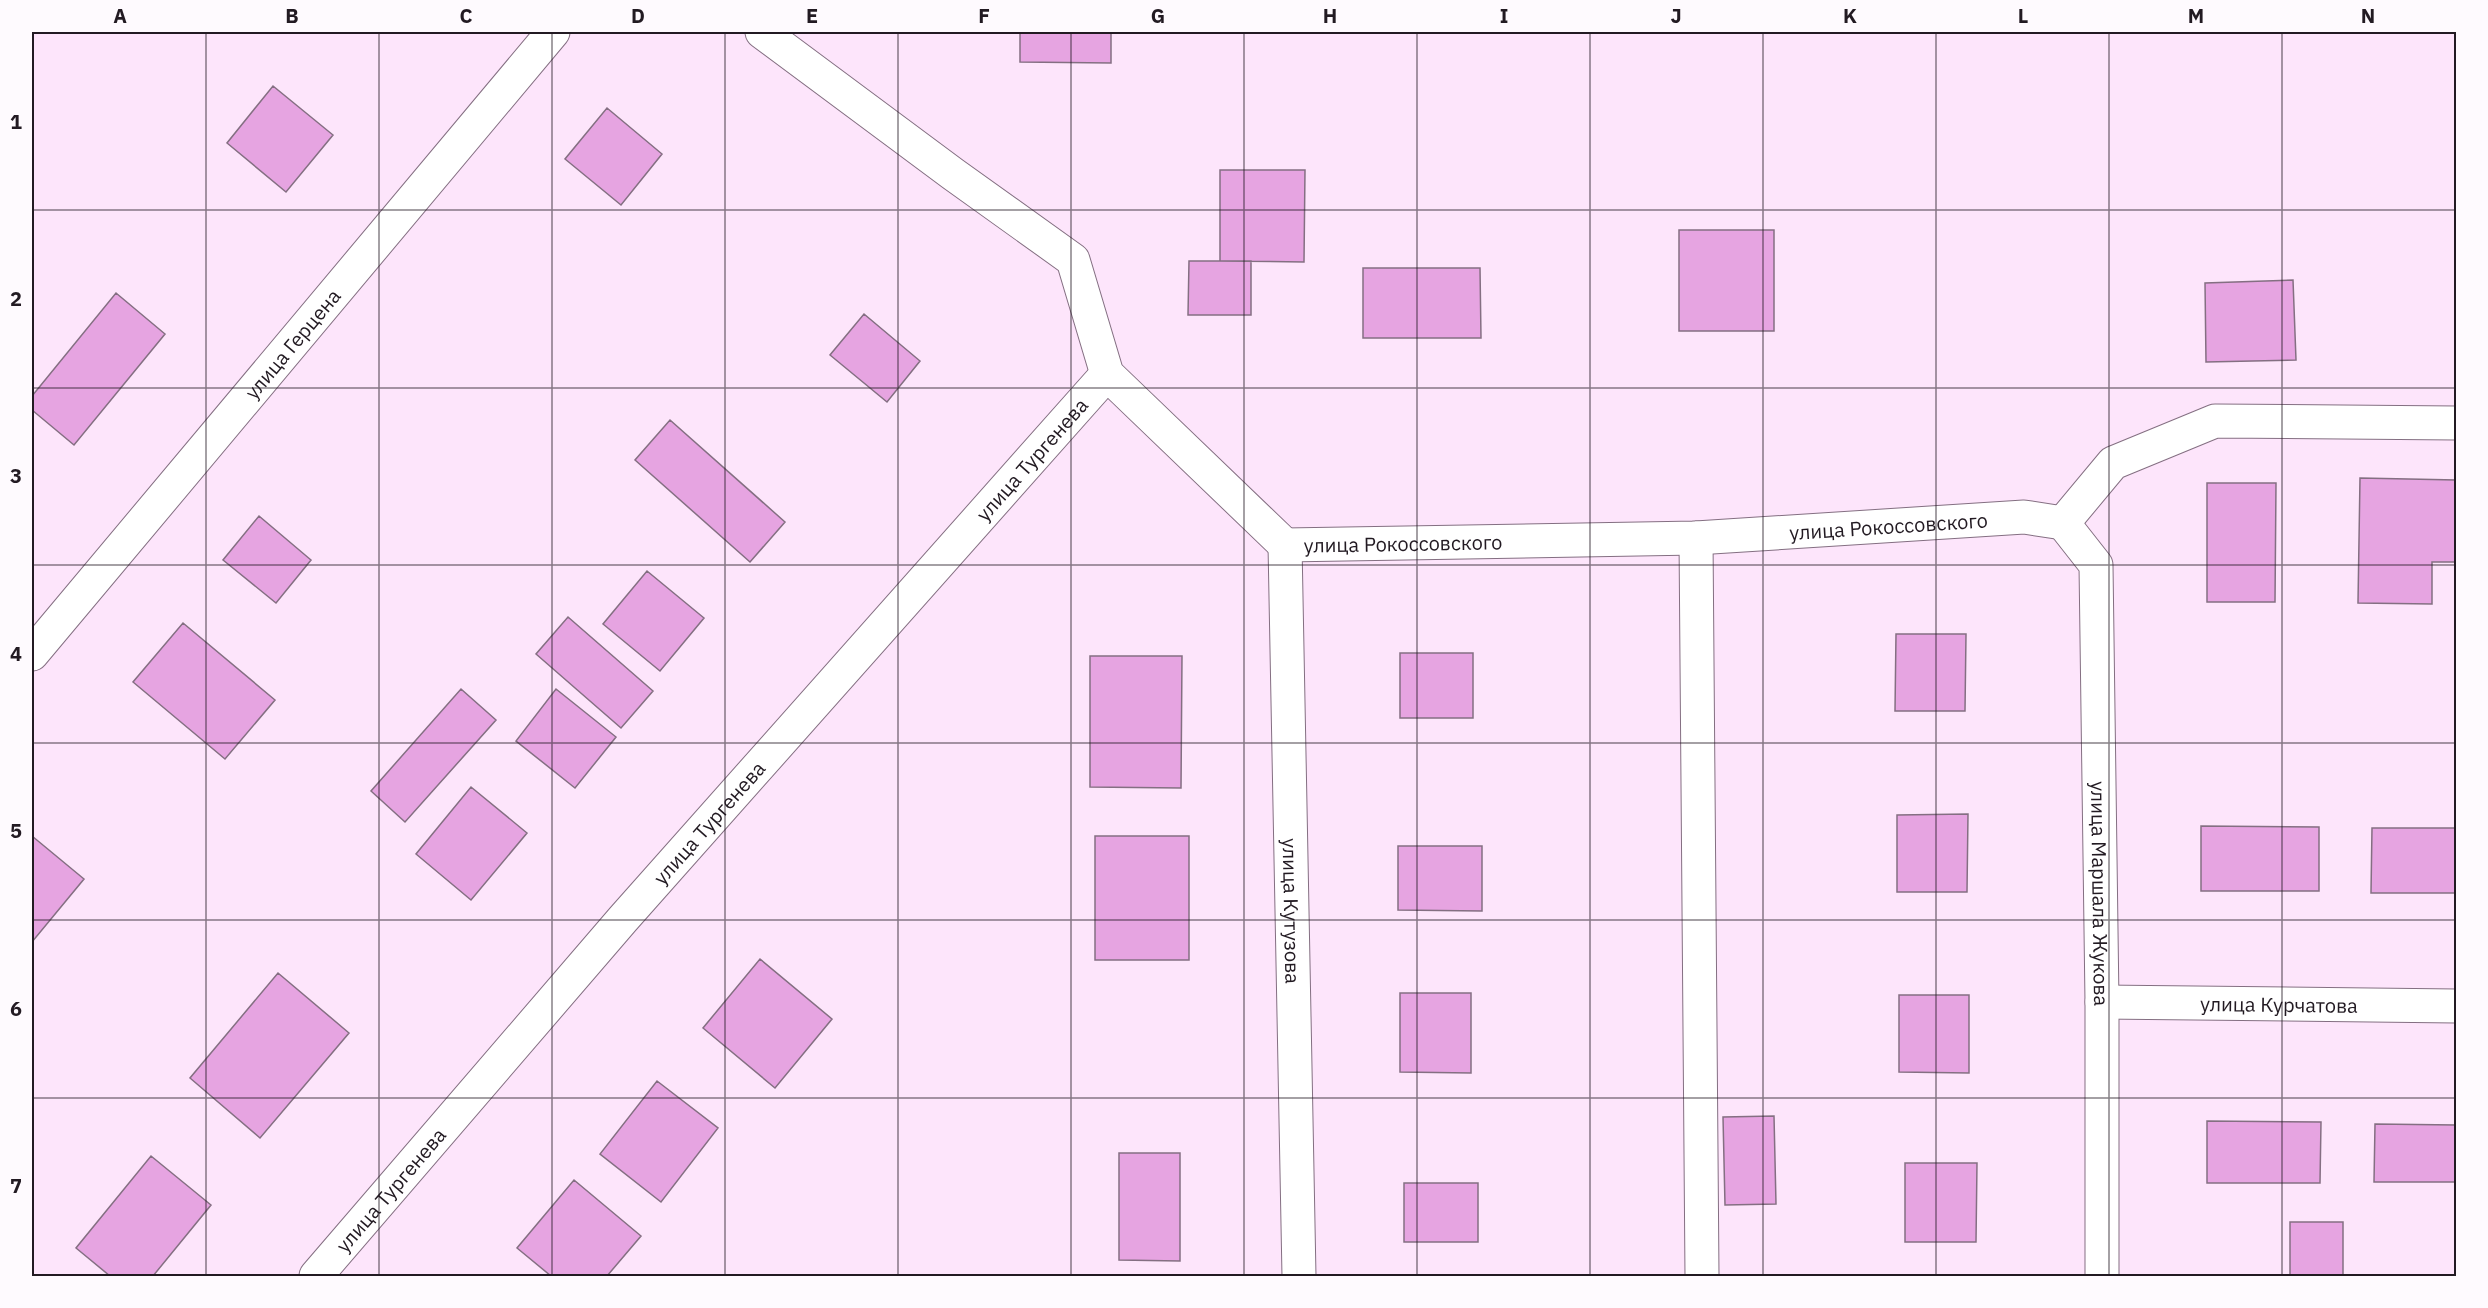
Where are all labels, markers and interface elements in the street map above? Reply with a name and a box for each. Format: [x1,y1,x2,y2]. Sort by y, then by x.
text: A [113,2,127,29]
text: B [285,2,299,29]
text: C [459,2,473,29]
text: D [631,2,645,29]
text: E [806,2,818,29]
text: F [978,2,990,29]
text: G [1151,2,1165,29]
text: H [1323,2,1337,29]
text: I [1500,2,1508,29]
text: J [1670,2,1682,29]
text: K [1843,2,1857,29]
text: L [2018,2,2028,29]
text: M [2188,2,2204,29]
text: N [2361,2,2375,29]
text: 1 [10,108,22,135]
street label: улица Герцена [238,282,346,404]
text: 2 [10,285,22,312]
street label: улица Тургенева [970,391,1094,526]
text: 3 [10,462,22,489]
street label: улица Рокоссовского [1789,506,1989,545]
street label: улица Рокоссовского [1303,528,1503,558]
text: 4 [10,640,22,667]
street label: улица Тургенева [647,755,771,890]
street label: улица Маршала Жукова [2085,781,2116,1007]
text: 5 [10,817,22,844]
street label: улица Кутузова [1277,838,1307,984]
street label: улица Курчатова [2200,990,2358,1018]
text: 6 [10,995,22,1022]
street label: улица Тургенева [329,1121,452,1258]
text: 7 [10,1172,22,1199]

